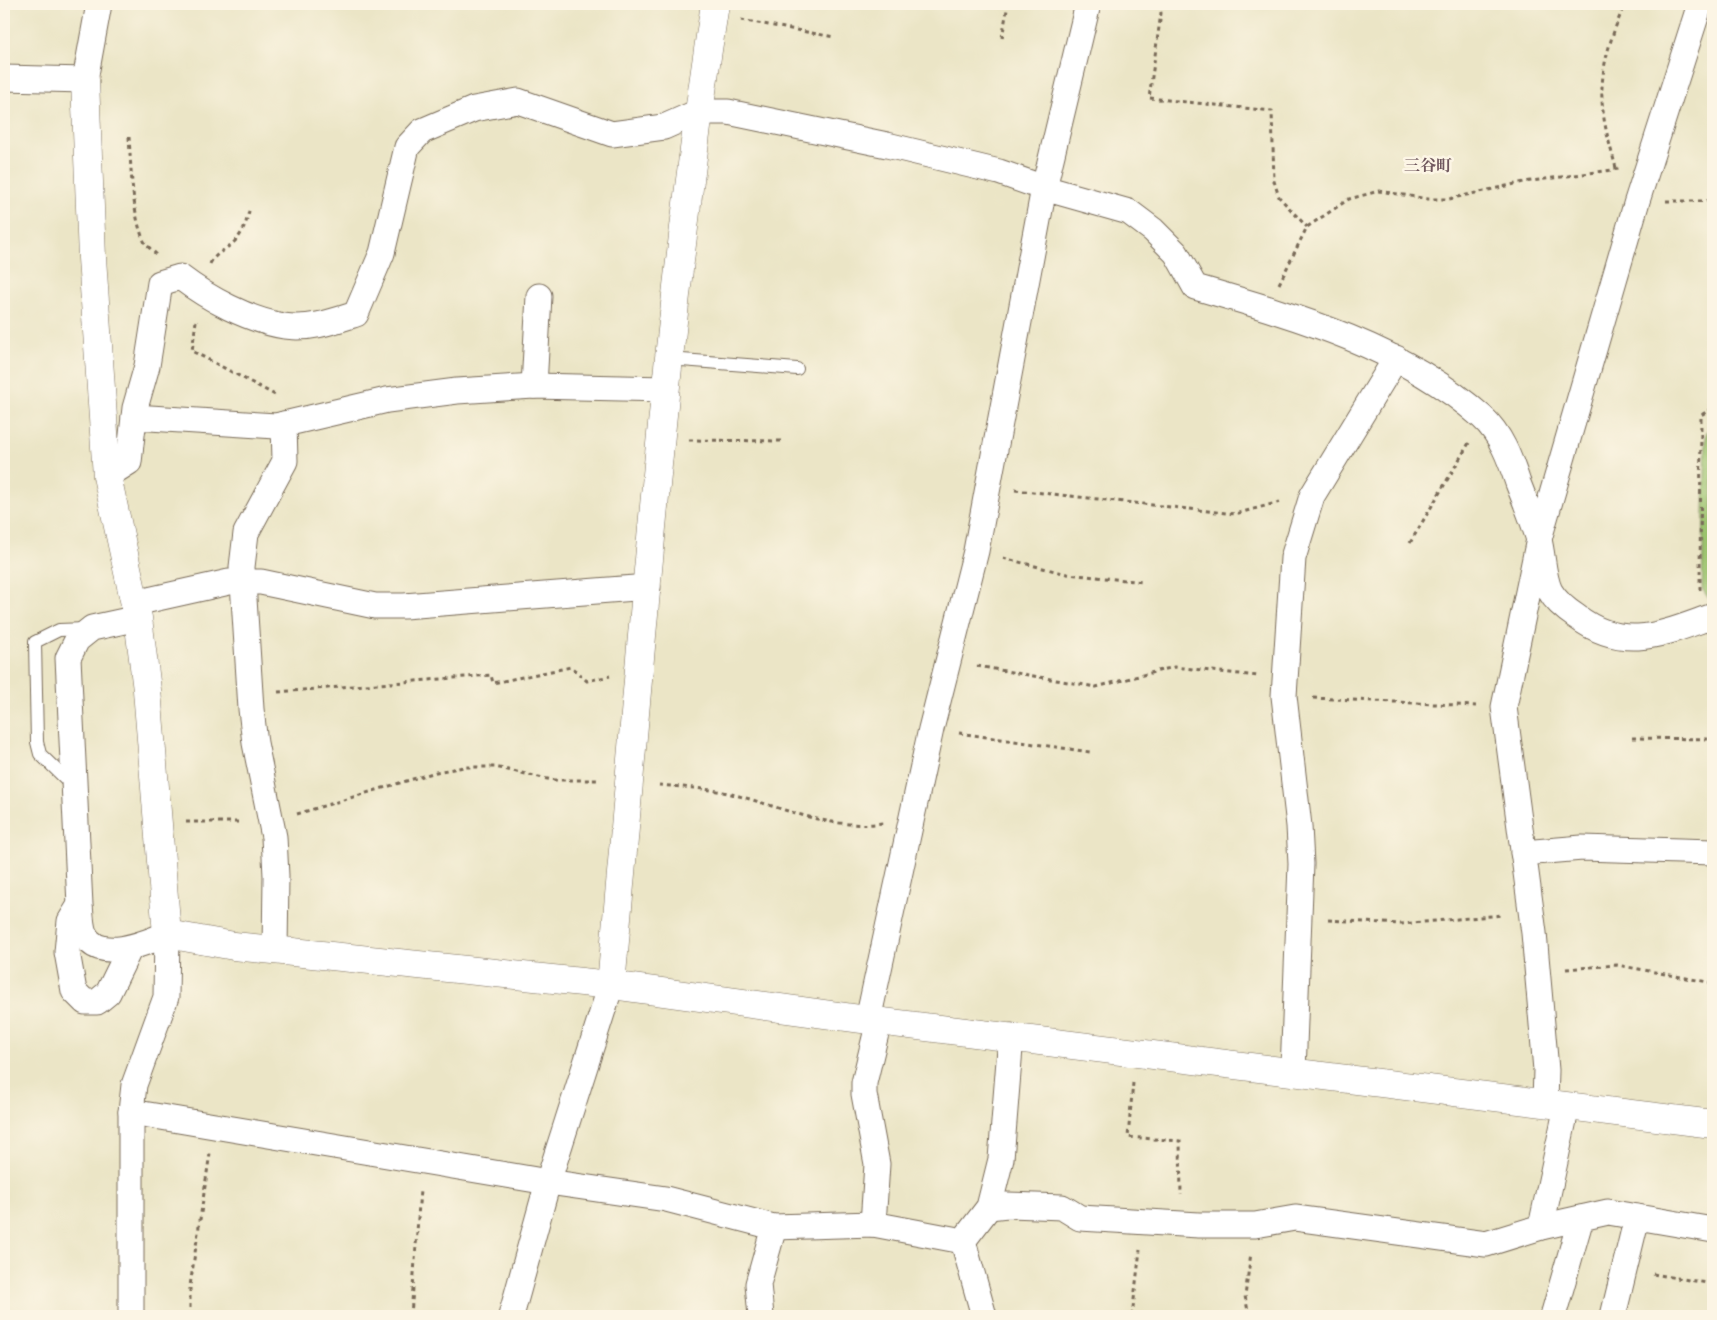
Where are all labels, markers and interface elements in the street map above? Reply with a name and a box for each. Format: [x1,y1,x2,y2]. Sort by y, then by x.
district label: 三谷町 [1404,157,1452,177]

